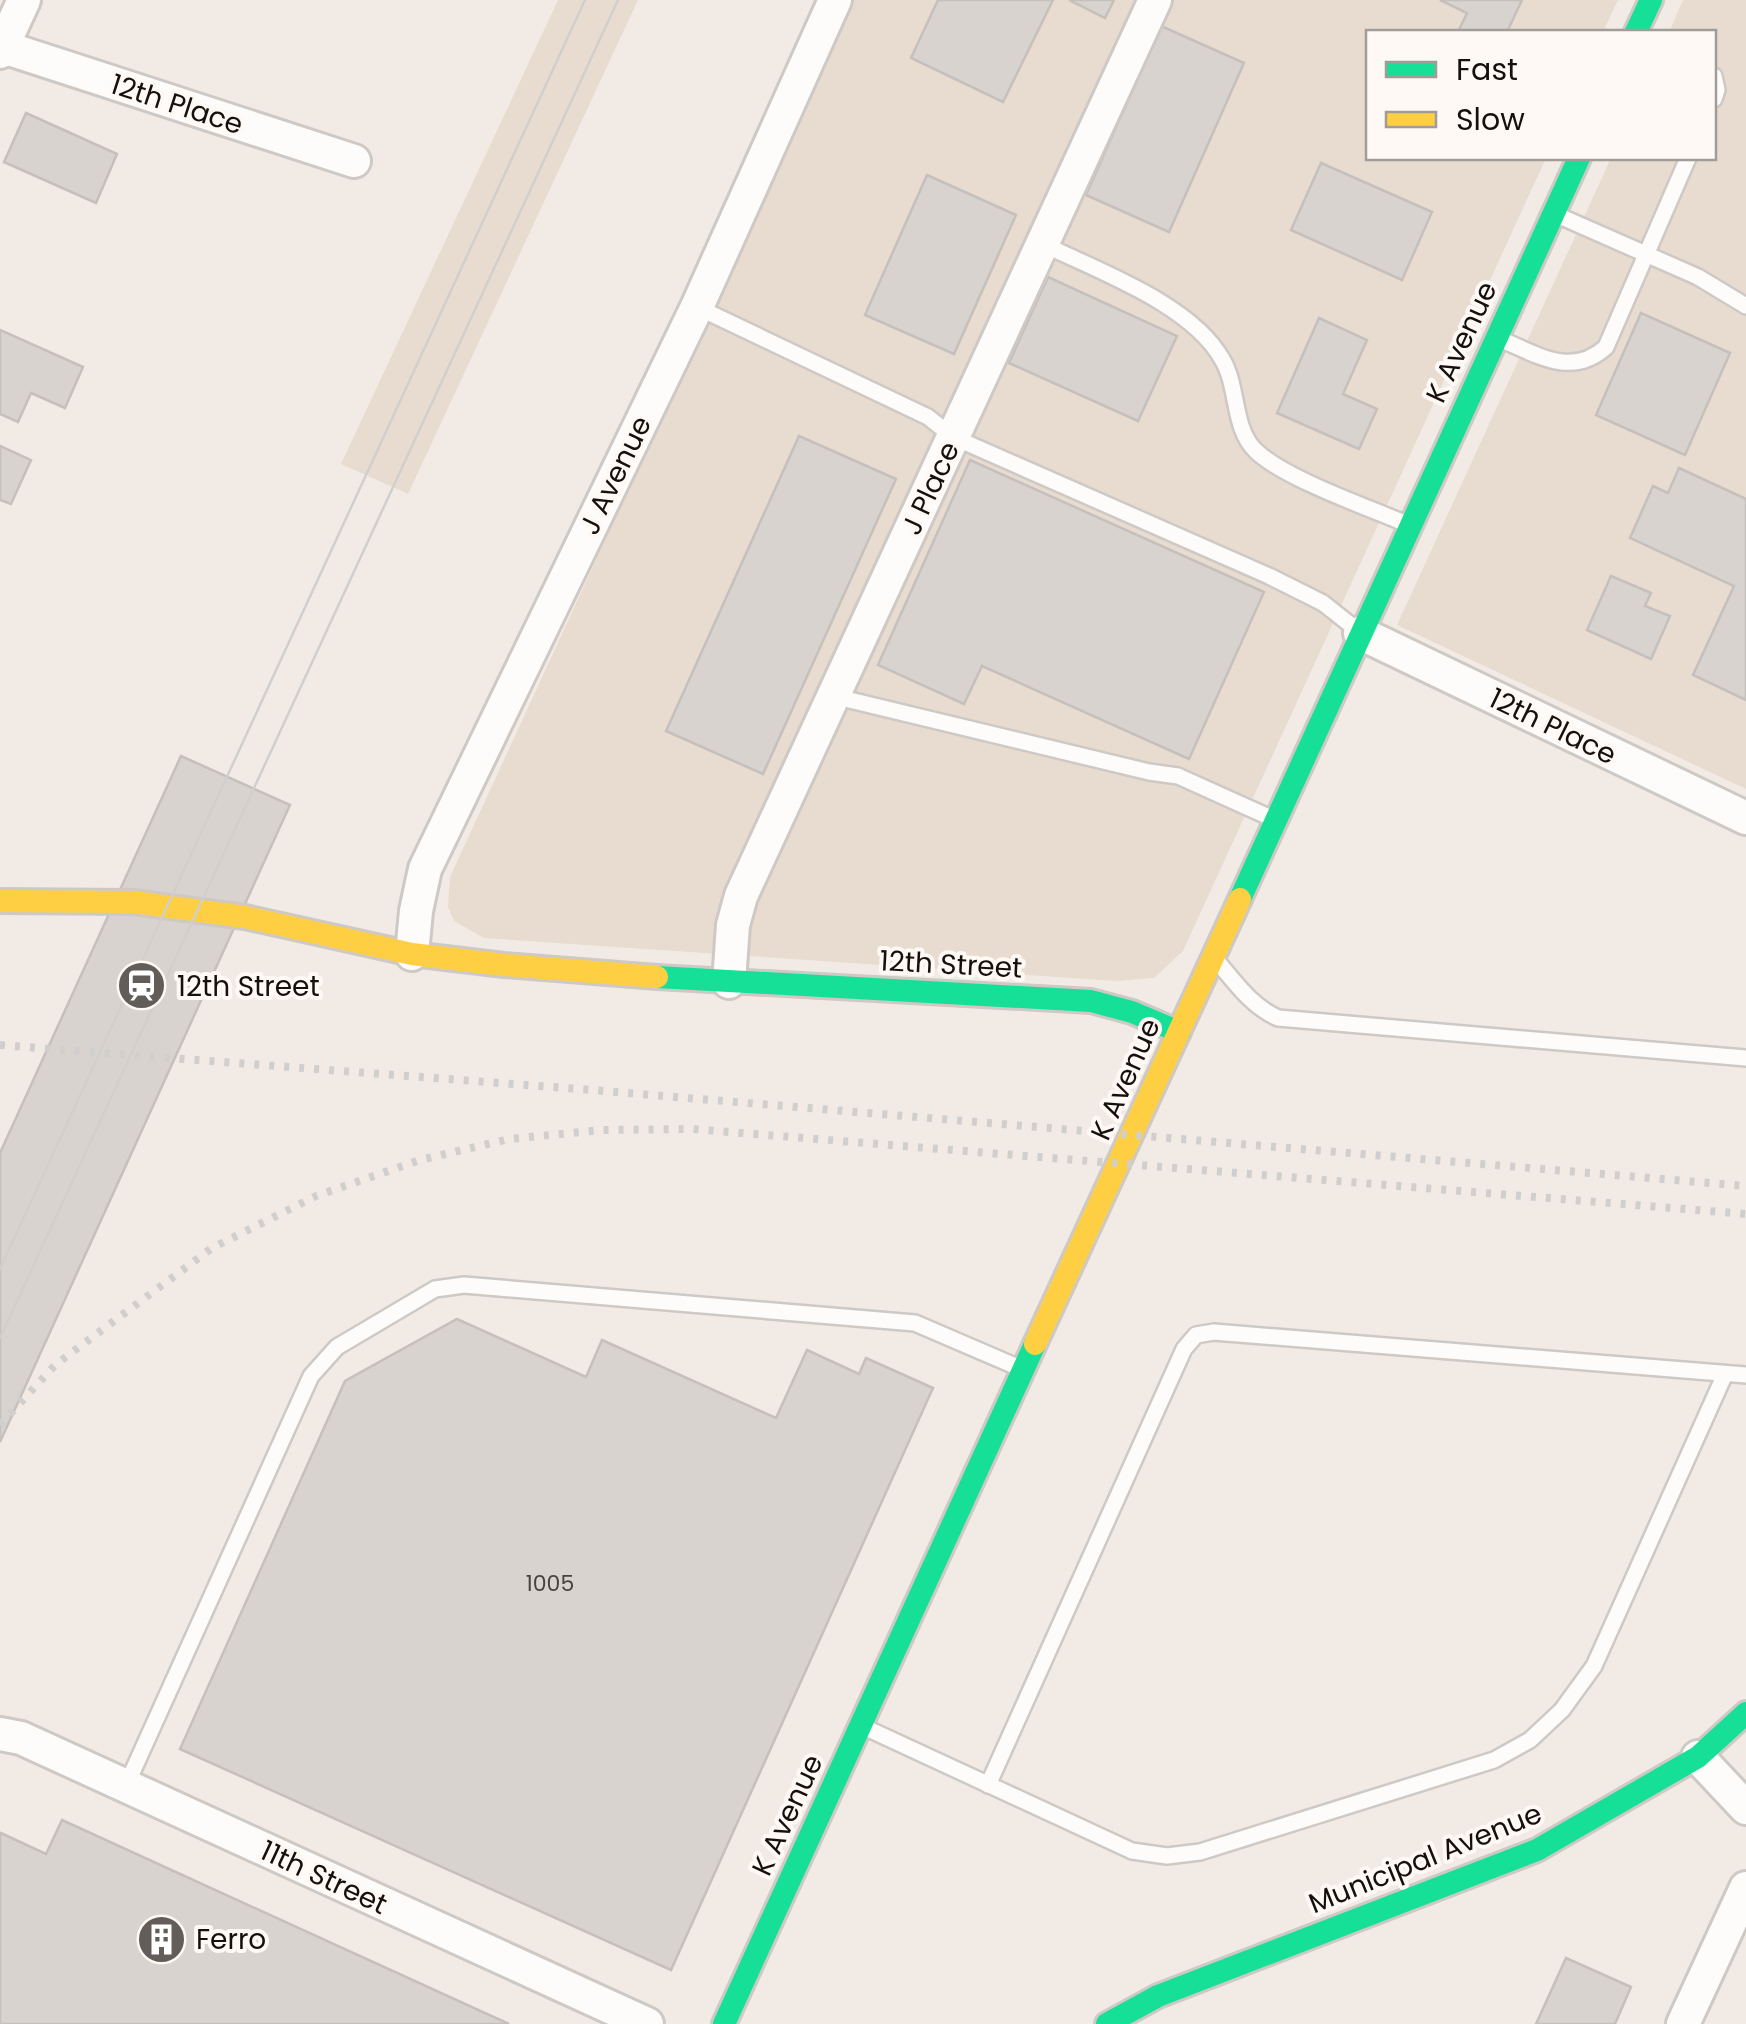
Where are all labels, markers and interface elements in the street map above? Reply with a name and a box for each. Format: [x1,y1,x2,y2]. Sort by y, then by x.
legend [1366,30,1716,160]
text: Fast [1456,48,1518,91]
street label: 12th Place [106,65,248,144]
text: Slow [1456,98,1525,141]
street label: K Avenue [1416,275,1506,409]
street label: J Avenue [570,409,661,541]
street label: J Place [892,435,969,541]
street label: 12th Place [1483,679,1623,774]
street label: 12th Street [879,941,1023,988]
station icon: 12th Street [116,960,168,1012]
place label: 12th Street [177,967,320,1006]
street label: K Avenue [1081,1012,1170,1146]
house number: 1005 [526,1568,574,1599]
street label: K Avenue [742,1748,832,1882]
street label: Municipal Avenue [1303,1794,1548,1923]
street label: 11th Street [254,1831,393,1924]
building icon: Ferro [135,1913,187,1965]
place label: Ferro [196,1920,266,1959]

